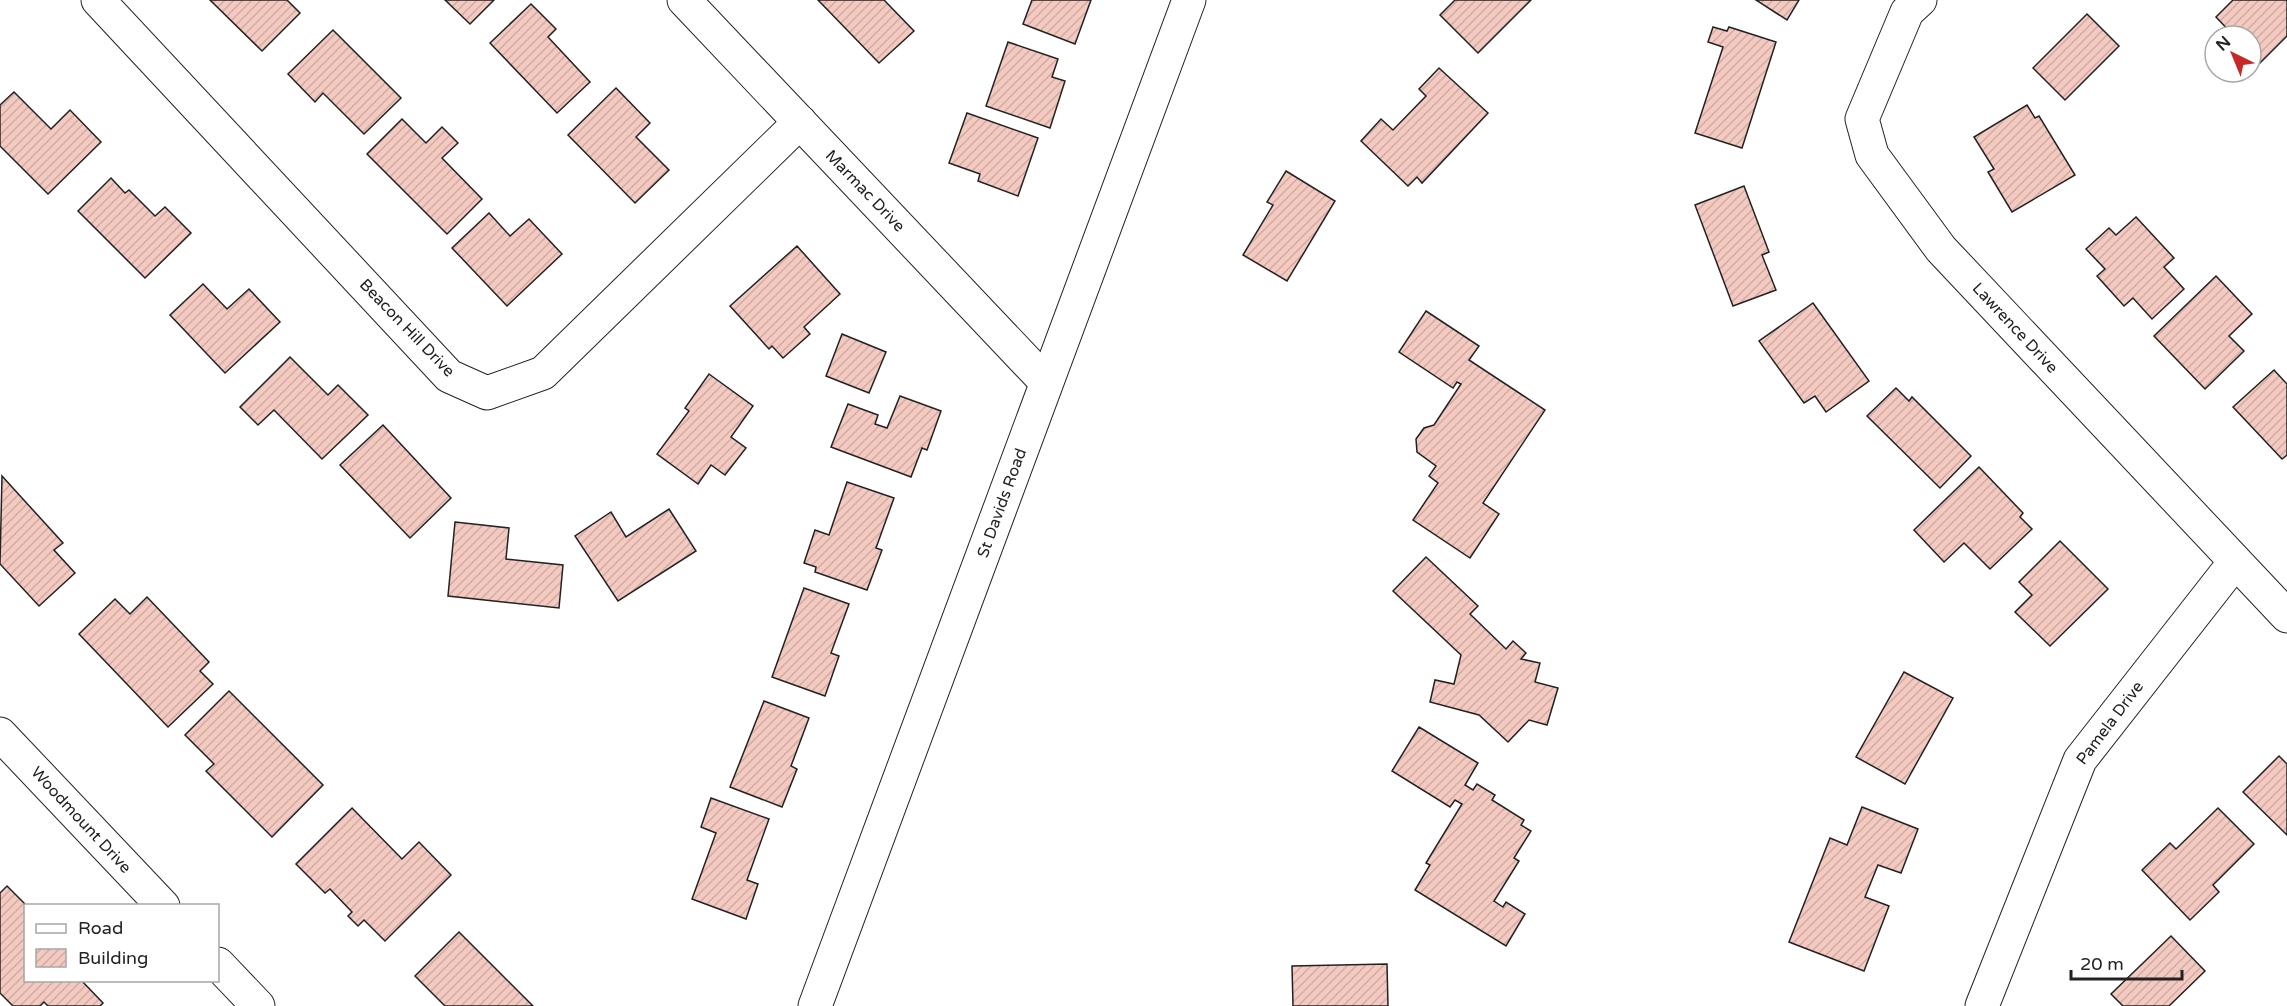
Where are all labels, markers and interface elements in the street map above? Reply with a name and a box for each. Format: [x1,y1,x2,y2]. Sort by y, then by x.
north arrow [2203,24,2263,84]
text: N [2212,32,2235,55]
street label: Marmac Drive [821,146,909,236]
street label: Beacon Hill Drive [355,275,459,381]
street label: Lawrence Drive [1968,279,2062,377]
street label: St Davids Road [973,446,1031,560]
street label: Pamela Drive [2072,677,2148,769]
street label: Woodmount Drive [26,763,136,877]
legend [24,904,219,982]
text: Road [78,917,123,939]
scale bar [2071,943,2182,981]
text: Building [78,947,148,969]
text: 20 m [2080,953,2124,975]

